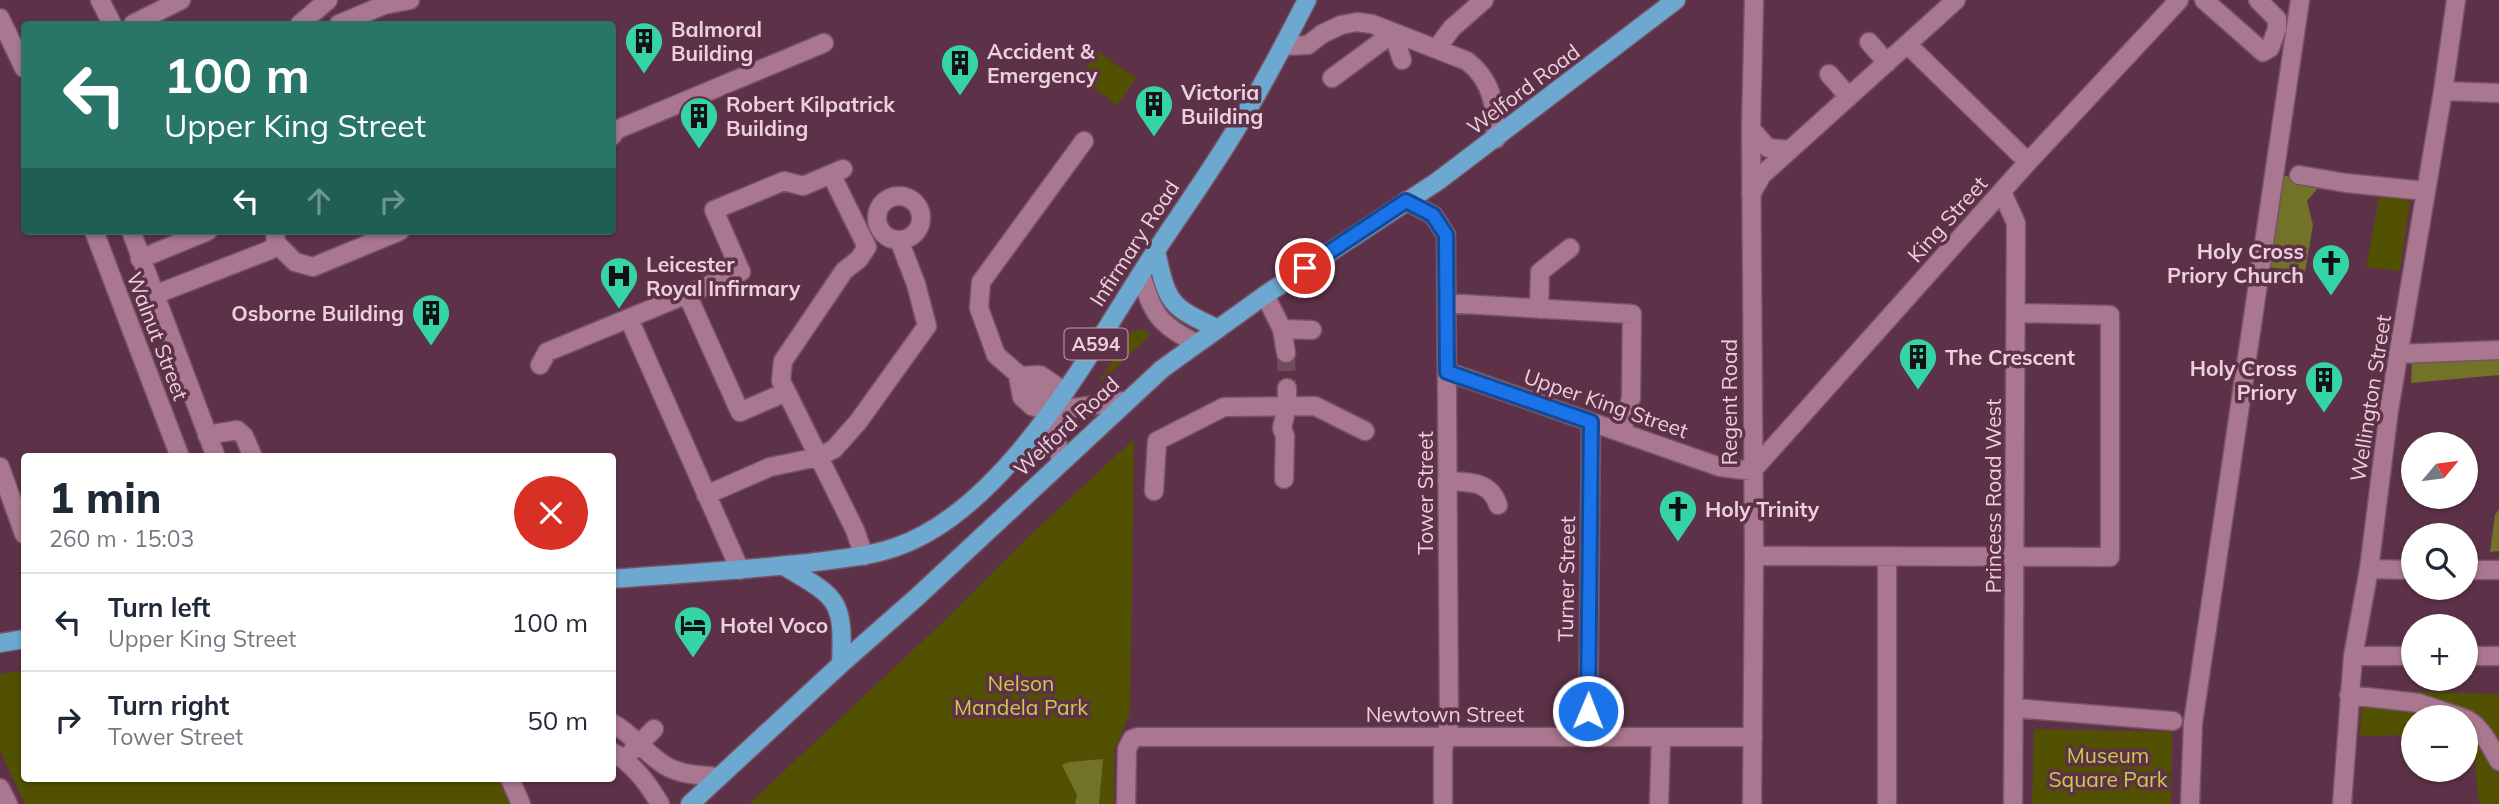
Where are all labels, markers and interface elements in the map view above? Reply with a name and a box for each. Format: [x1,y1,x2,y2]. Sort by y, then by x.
place label: Balmoral Building [671,16,762,66]
building icon: Balmoral Building [623,20,665,75]
place label: Accident & Emergency [987,38,1098,88]
street label: Welford Road [1462,38,1584,140]
building icon: Accident & Emergency [939,42,981,97]
text: 100 m [164,44,310,105]
icon: left [49,49,140,140]
place label: Victoria Building [1180,79,1263,129]
building icon: Victoria Building [1133,83,1175,138]
place label: Robert Kilpatrick Building [726,91,895,141]
building icon: Robert Kilpatrick Building [678,95,720,150]
text: Upper King Street [164,105,426,145]
street label: King Street [1902,171,1992,267]
street label: Infirmary Road [1084,175,1184,311]
icon: left [227,182,265,220]
icon: ahead [300,182,338,220]
icon: right [373,182,411,220]
pin [1275,238,1335,298]
place label: Holy Cross Priory Church [2167,238,2304,288]
church icon: Holy Cross Priory Church [2310,242,2352,297]
icon: arrive [1286,249,1324,287]
place label: Leicester Royal Infirmary [646,251,801,301]
hospital icon: Leicester Royal Infirmary [598,255,640,310]
street label: Walnut Street [122,268,194,404]
building icon: Osborne Building [410,292,452,347]
place label: Osborne Building [231,300,404,326]
street label: Wellington Street [2344,313,2396,483]
road number: A594 [1064,328,1128,360]
building icon: The Crescent [1897,336,1939,391]
street label: Regent Road [1716,339,1742,465]
place label: The Crescent [1945,344,2075,370]
place label: Holy Cross Priory [2190,355,2298,405]
building icon: Holy Cross Priory [2303,359,2345,414]
street label: Upper King Street [1520,363,1692,443]
street label: Welford Road [1008,371,1124,481]
street label: Princess Road West [1980,399,2006,593]
street label: Tower Street [1412,431,1438,555]
north arrow [2401,432,2478,509]
map controls [2401,432,2478,782]
text: 1 min [49,471,162,524]
button: close [514,476,588,550]
church icon: Holy Trinity [1657,488,1699,543]
place label: Holy Trinity [1705,496,1820,522]
street label: Turner Street [1552,516,1580,642]
button: search [2401,523,2478,600]
text: 260 m · 15:03 [49,524,194,553]
text: Turn left [108,591,210,624]
icon: left [49,603,87,641]
hotel icon: Hotel Voco [672,604,714,659]
text: 100 m [512,606,588,639]
place label: Hotel Voco [720,612,828,638]
button: + [2401,614,2478,691]
text: Upper King Street [108,624,296,653]
park label: Nelson Mandela Park [954,670,1088,720]
position arrow [1551,674,1625,748]
text: Turn right [108,689,229,722]
icon: right [49,701,87,739]
street label: Newtown Street [1366,701,1524,727]
text: 50 m [527,704,588,737]
button: − [2401,705,2478,782]
text: Tower Street [108,722,243,751]
park label: Museum Square Park [2049,742,2168,792]

